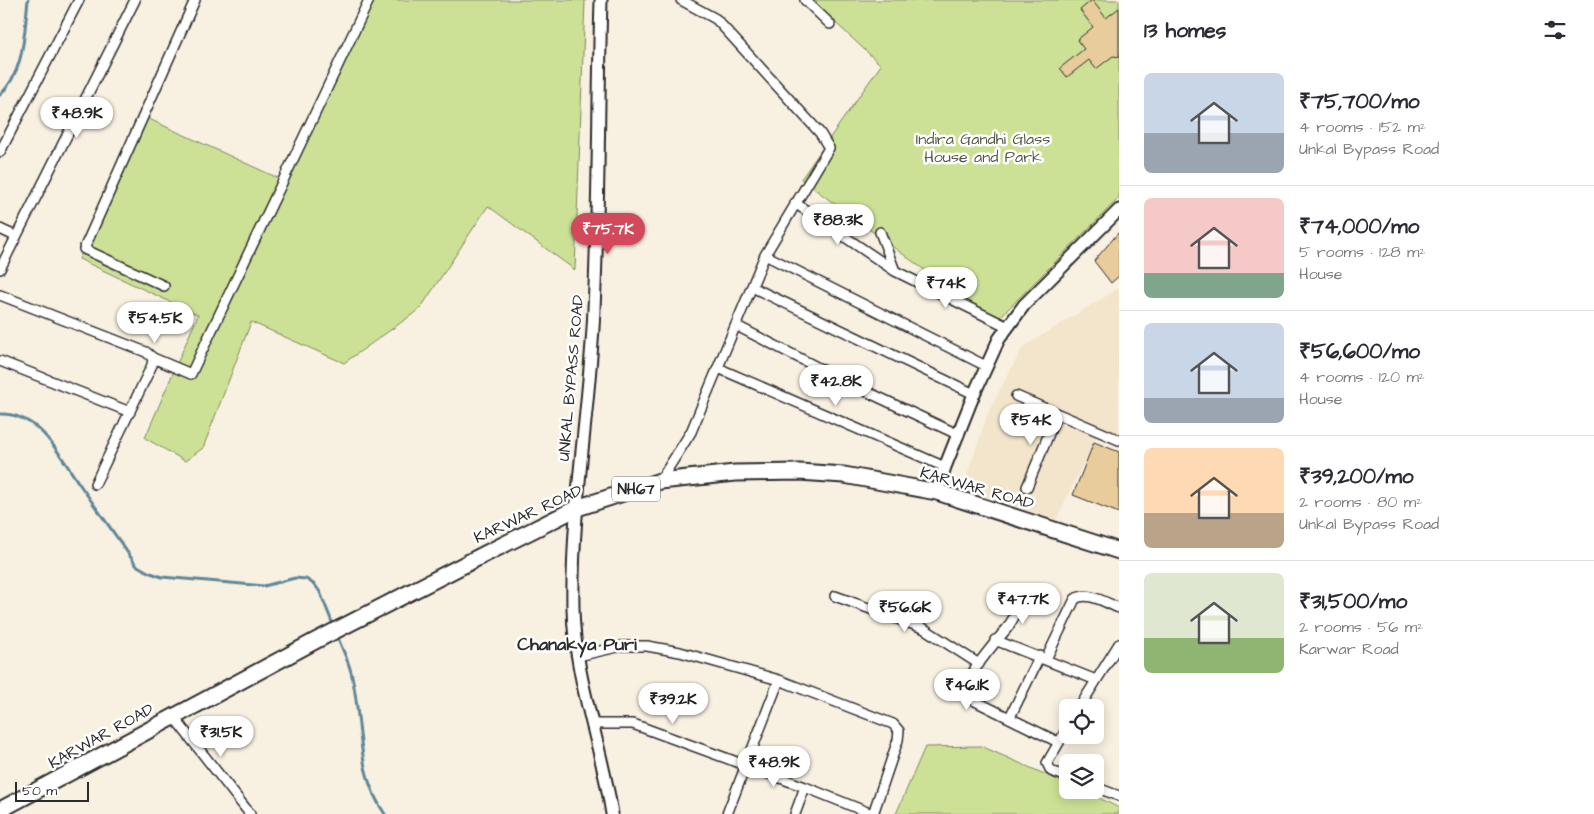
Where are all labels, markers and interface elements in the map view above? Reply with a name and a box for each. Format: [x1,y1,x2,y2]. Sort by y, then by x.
text: 13 homes [1144,16,1226,45]
icon: filters [1541,16,1569,44]
text: ₹75,700/mo [1299,87,1420,116]
icon: home [1184,93,1244,153]
pin: ₹48.9K [36,96,118,139]
text: ₹48.9K [51,102,103,124]
text: 4 rooms · 152 m² [1299,116,1426,138]
park label: Indira Gandhi Glass House and Park [916,128,1050,168]
text: Unkal Bypass Road [1299,138,1439,160]
pin: ₹88.3K [797,204,879,246]
text: ₹88.3K [813,209,863,231]
pin: ₹75.7K [567,212,649,255]
text: ₹74,000/mo [1299,212,1419,241]
text: ₹75.7K [582,218,634,240]
icon: home [1184,218,1244,278]
text: 5 rooms · 128 m² [1299,241,1426,263]
text: House [1299,263,1343,285]
pin: ₹74K [916,266,976,309]
text: ₹74K [926,272,966,294]
street label: UNKAL BYPASS ROAD [553,294,589,462]
pin: ₹54.5K [114,302,196,344]
text: ₹54.5K [128,307,182,329]
text: ₹56,600/mo [1299,337,1420,366]
icon: home [1184,343,1244,403]
pin: ₹42.8K [795,364,877,407]
text: 4 rooms · 120 m² [1299,366,1425,388]
text: ₹42.8K [810,370,862,392]
text: House [1299,388,1343,410]
pin: ₹54K [1001,404,1061,446]
text: ₹54K [1010,409,1052,431]
street label: KARWAR ROAD [918,461,1036,515]
text: ₹39,200/mo [1299,462,1414,491]
icon: home [1184,468,1244,528]
road number: NH67 [612,476,660,502]
street label: KARWAR ROAD [470,479,586,549]
text: 2 rooms · 80 m² [1299,491,1422,513]
text: Unkal Bypass Road [1299,513,1439,535]
pin: ₹47.7K [982,582,1064,625]
text: ₹31,500/mo [1299,587,1407,616]
text: ₹47.7K [997,588,1049,610]
pin: ₹56.6K [864,590,946,633]
icon: home [1184,593,1244,653]
text: ₹56.6K [879,596,931,618]
text: 2 rooms · 56 m² [1299,616,1423,638]
district label: Chanakya Puri [517,632,637,658]
text: Karwar Road [1299,638,1399,660]
pin: ₹46.1K [926,668,1008,711]
text: ₹46.1K [945,674,989,696]
pin: ₹39.2K [632,682,714,725]
text: ₹39.2K [649,688,697,710]
street label: KARWAR ROAD [44,698,158,774]
map controls [1059,699,1104,799]
button: locate [1059,699,1104,744]
pin: ₹31.5K [180,716,262,758]
text: ₹31.5K [200,721,242,743]
pin: ₹48.9K [733,746,815,788]
text: ₹48.9K [748,751,800,773]
button: layers [1059,754,1104,799]
scale bar [15,779,89,802]
text: 50 m [22,781,57,801]

